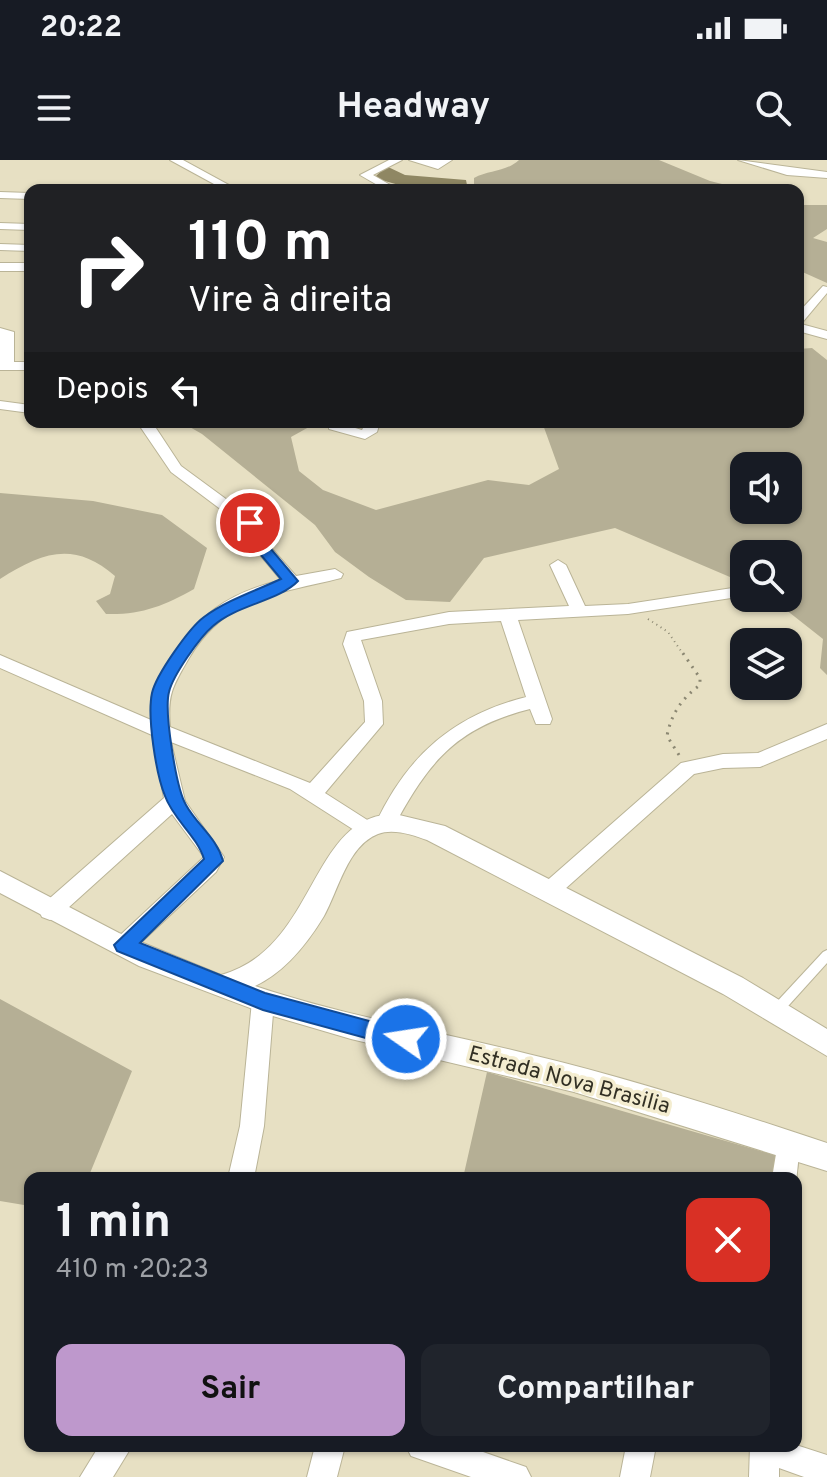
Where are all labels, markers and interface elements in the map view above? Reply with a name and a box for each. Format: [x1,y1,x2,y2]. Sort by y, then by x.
text: 20:22 [40,10,122,47]
text: Headway [337,85,490,131]
icon: menu [32,86,76,130]
icon: search [751,86,795,130]
text: 110 m [188,210,333,280]
icon: right [56,216,160,320]
text: Vire à direita [188,279,392,325]
icon: left [164,368,208,412]
text: Depois [56,372,148,409]
map controls [730,452,802,700]
button: sound [730,452,802,524]
pin [216,489,284,557]
icon: arrive [228,501,272,545]
button: search [730,540,802,612]
button: layers [730,628,802,700]
position arrow [364,997,448,1081]
street label: Estrada Nova Brasilia [465,1041,673,1121]
text: 1 min [56,1194,171,1254]
button: close [686,1198,770,1282]
text: 410 m · 20:23 [56,1254,209,1287]
button: Sair [56,1344,405,1436]
button: Compartilhar [421,1344,770,1436]

